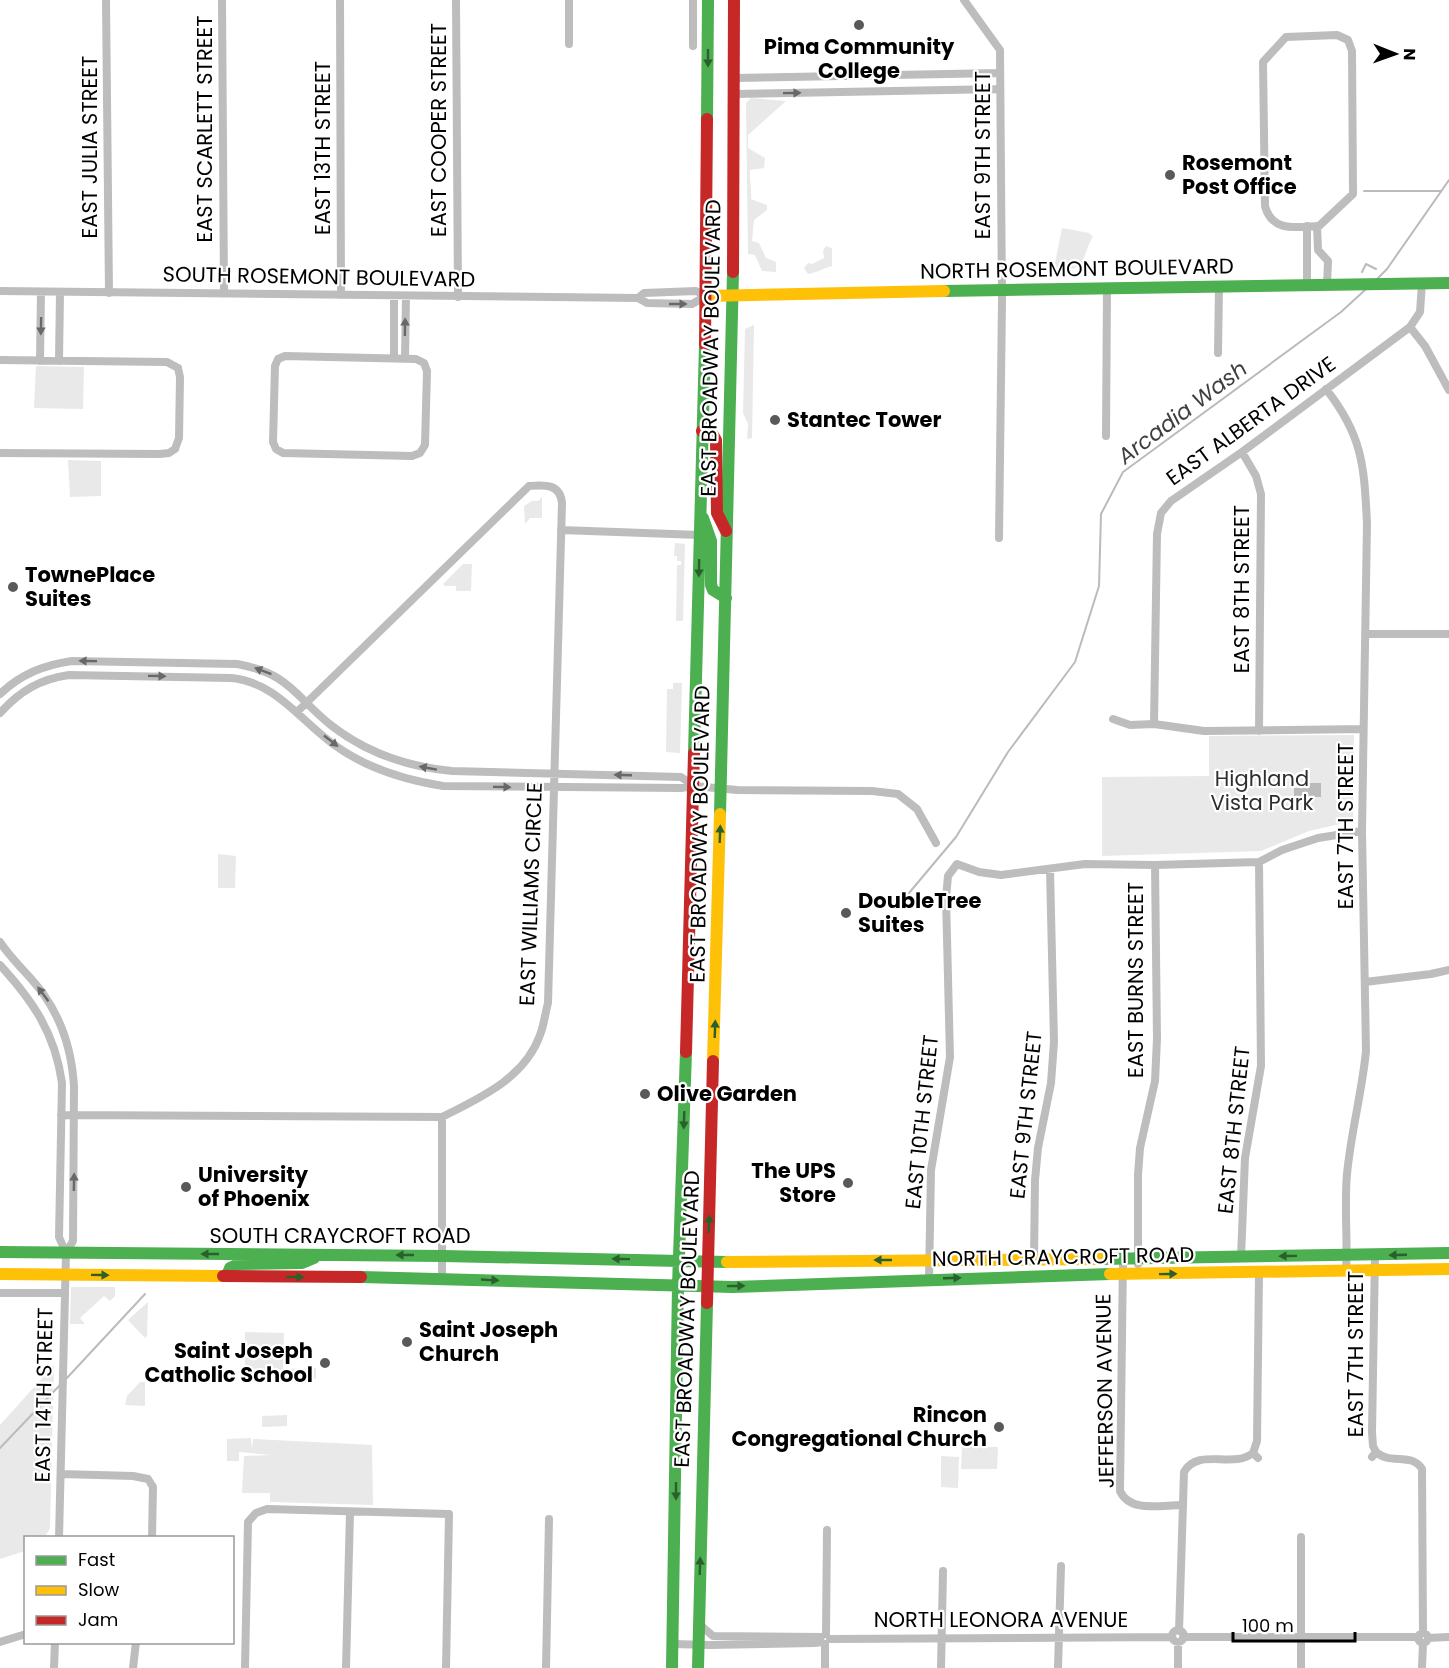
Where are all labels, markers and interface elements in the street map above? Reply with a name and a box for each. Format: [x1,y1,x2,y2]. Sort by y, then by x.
street label: EAST SCARLETT STREET [190,15,219,243]
marker: Pima Community College [852,18,866,32]
street label: EAST COOPER STREET [424,23,453,237]
north arrow [1365,24,1425,84]
place label: Pima Community College [764,32,955,85]
text: N [1398,48,1421,60]
one-way arrow [703,49,713,68]
street label: EAST JULIA STREET [75,56,104,238]
street label: EAST 13TH STREET [308,61,337,235]
street label: EAST 9TH STREET [968,71,997,239]
one-way arrow [782,88,801,98]
place label: Rosemont Post Office [1182,148,1297,201]
marker: Rosemont Post Office [1163,168,1177,182]
street label: EAST BROADWAY BOULEVARD [693,199,728,497]
street label: NORTH ROSEMONT BOULEVARD [920,251,1234,286]
street label: SOUTH ROSEMONT BOULEVARD [162,259,476,294]
one-way arrow [668,299,687,309]
one-way arrow [36,317,46,336]
one-way arrow [401,318,410,337]
street label: EAST ALBERTA DRIVE [1160,349,1341,492]
water label: Arcadia Wash [1110,353,1253,472]
place label: Stantec Tower [787,405,941,434]
marker: Stantec Tower [768,413,782,427]
street label: EAST 8TH STREET [1227,505,1256,673]
one-way arrow [694,559,704,578]
place label: TownePlace Suites [25,560,155,613]
marker: TownePlace Suites [6,580,20,594]
one-way arrow [79,656,98,666]
one-way arrow [254,666,272,676]
one-way arrow [147,672,166,681]
street label: EAST BROADWAY BOULEVARD [682,685,717,983]
one-way arrow [323,735,338,747]
street label: EAST 7TH STREET [1331,743,1360,909]
one-way arrow [419,763,438,772]
park label: Highland Vista Park [1211,764,1314,817]
one-way arrow [613,770,632,780]
one-way arrow [492,782,511,792]
street label: EAST WILLIAMS CIRCLE [512,782,549,1006]
one-way arrow [715,825,724,844]
street label: EAST BURNS STREET [1121,882,1150,1078]
place label: DoubleTree Suites [858,886,982,939]
marker: DoubleTree Suites [839,906,853,920]
one-way arrow [36,986,49,1002]
one-way arrow [710,1020,719,1039]
street label: EAST 9TH STREET [1002,1030,1049,1200]
street label: EAST 10TH STREET [898,1033,945,1210]
street label: EAST 8TH STREET [1210,1045,1257,1215]
place label: Olive Garden [657,1079,797,1108]
marker: Olive Garden [638,1087,652,1101]
one-way arrow [679,1111,689,1130]
place label: The UPS Store [751,1156,836,1209]
place label: University of Phoenix [198,1160,310,1213]
street label: EAST BROADWAY BOULEVARD [667,1170,706,1468]
one-way arrow [69,1173,79,1192]
marker: The UPS Store [841,1176,855,1190]
marker: University of Phoenix [179,1180,193,1194]
one-way arrow [705,1214,714,1233]
street label: SOUTH CRAYCROFT ROAD [209,1221,471,1250]
street label: NORTH CRAYCROFT ROAD [932,1240,1194,1273]
one-way arrow [200,1249,219,1259]
one-way arrow [395,1250,414,1260]
one-way arrow [1388,1250,1407,1259]
one-way arrow [1279,1251,1298,1261]
one-way arrow [611,1254,630,1264]
one-way arrow [874,1255,893,1265]
one-way arrow [1159,1269,1178,1278]
one-way arrow [91,1270,110,1280]
street label: EAST 7TH STREET [1341,1271,1370,1437]
one-way arrow [286,1272,305,1281]
one-way arrow [943,1274,962,1283]
one-way arrow [481,1275,500,1284]
one-way arrow [727,1281,746,1291]
street label: JEFFERSON AVENUE [1088,1293,1121,1489]
street label: EAST 14TH STREET [27,1307,60,1483]
place label: Saint Joseph Church [419,1315,558,1368]
marker: Saint Joseph Church [400,1335,414,1349]
place label: Saint Joseph Catholic School [144,1336,313,1389]
marker: Saint Joseph Catholic School [318,1356,332,1370]
place label: Rincon Congregational Church [731,1400,987,1453]
marker: Rincon Congregational Church [992,1420,1006,1434]
one-way arrow [671,1482,681,1501]
legend [24,1536,234,1644]
text: Fast [78,1547,115,1572]
one-way arrow [696,1556,705,1575]
text: Slow [78,1577,120,1602]
street label: NORTH LEONORA AVENUE [874,1605,1128,1634]
scale bar [1233,1605,1354,1643]
text: Jam [78,1607,118,1632]
text: 100 m [1242,1613,1294,1638]

